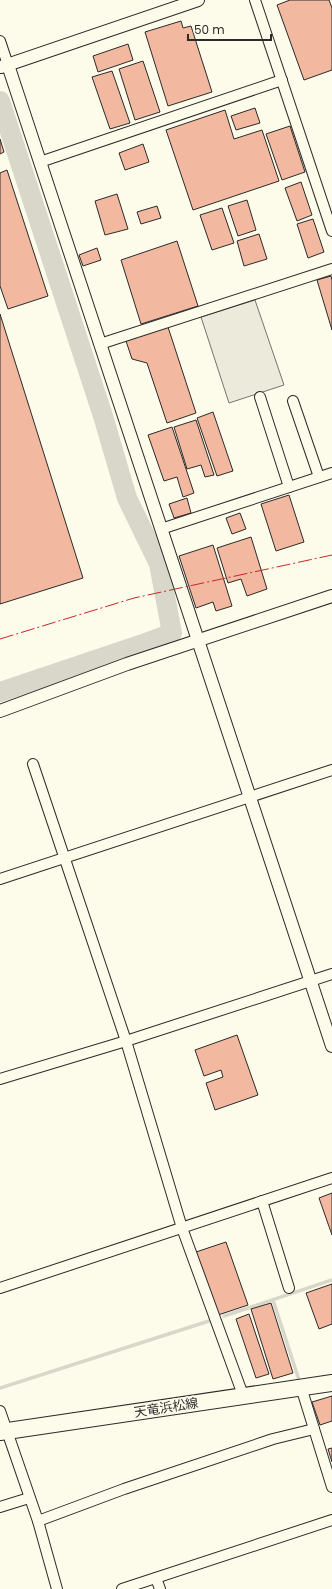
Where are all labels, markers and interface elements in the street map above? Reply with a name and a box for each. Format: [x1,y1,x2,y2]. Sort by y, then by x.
scale bar [188,16,271,42]
text: 50 m [194,21,225,38]
street label: 天竜浜松線 [132,1393,200,1422]

